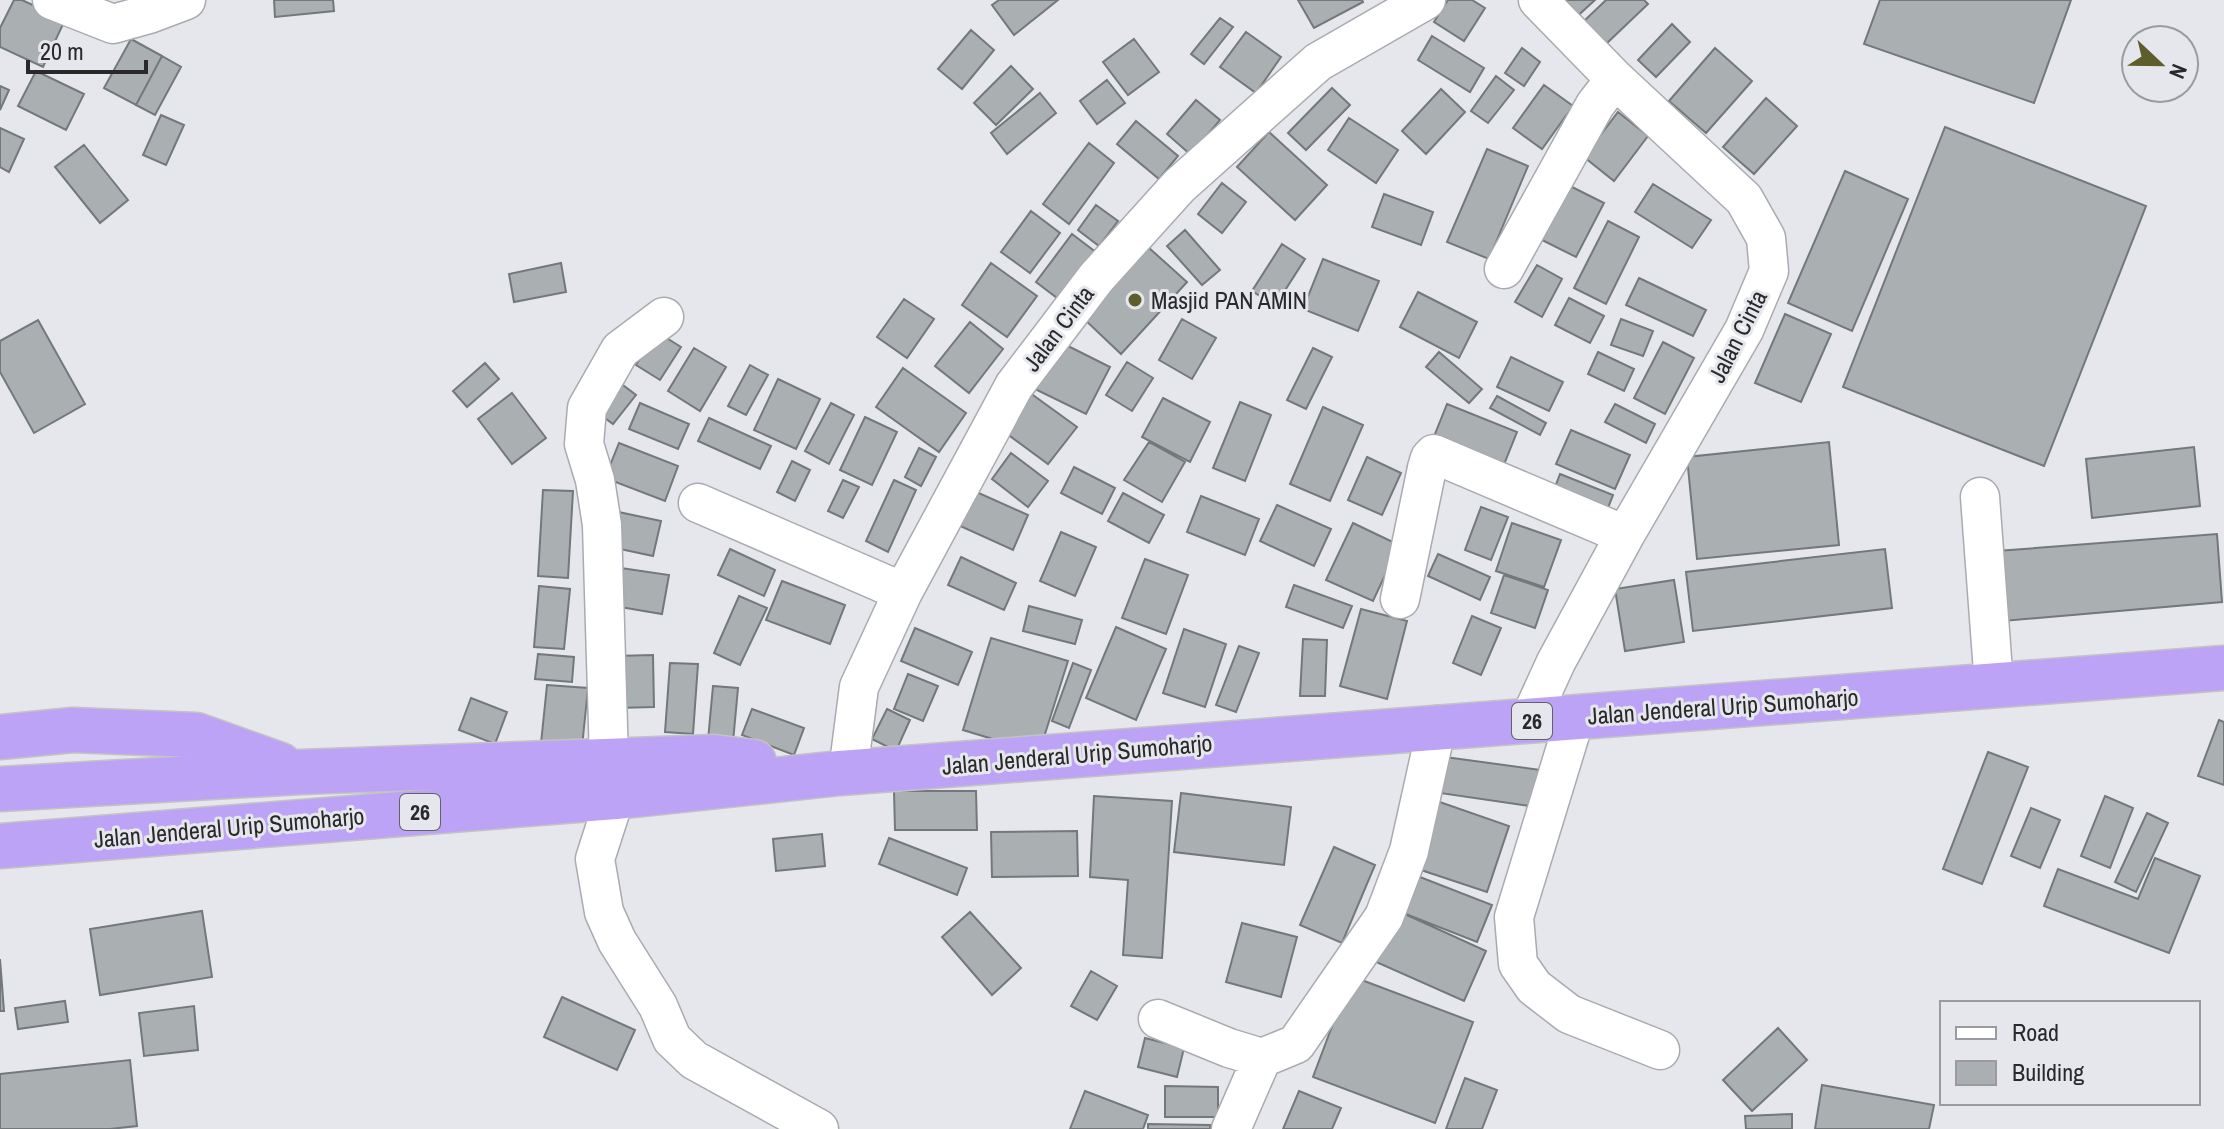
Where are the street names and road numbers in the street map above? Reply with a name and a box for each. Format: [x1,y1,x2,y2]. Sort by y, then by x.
street label: Jalan Cinta [1015,279,1101,377]
street label: Jalan Cinta [1700,284,1774,388]
street label: Jalan Jenderal Urip Sumoharjo [1587,681,1859,731]
road number: 26 [1512,703,1552,739]
street label: Jalan Jenderal Urip Sumoharjo [940,726,1214,782]
road number: 26 [400,794,440,830]
street label: Jalan Jenderal Urip Sumoharjo [92,799,366,855]

